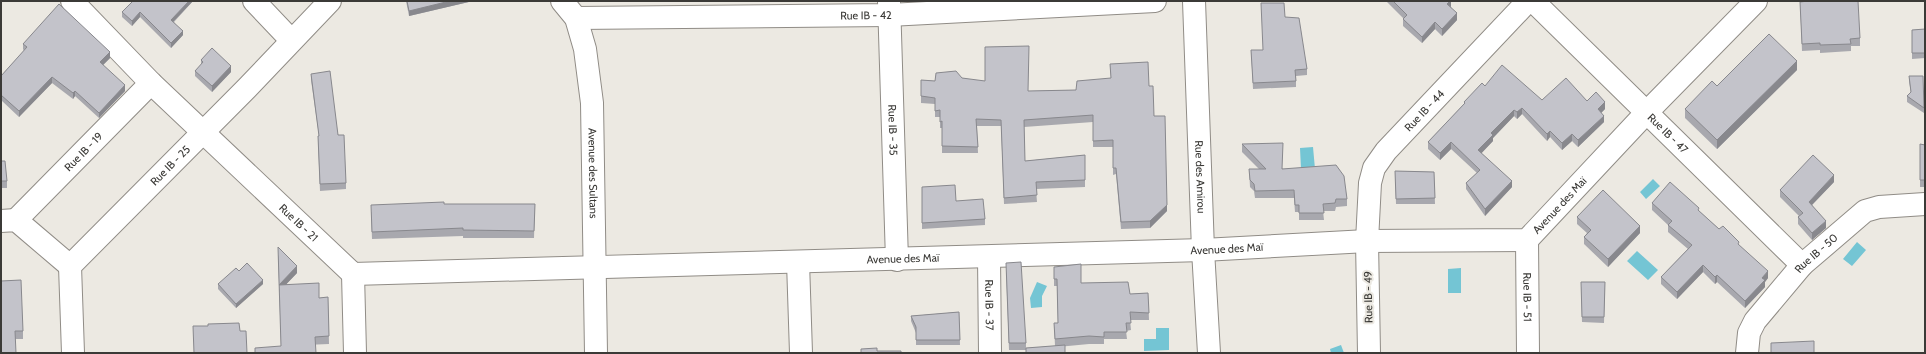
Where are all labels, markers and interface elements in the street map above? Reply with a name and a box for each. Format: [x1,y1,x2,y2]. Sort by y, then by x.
street label: Rue IB - 42 [840,8,892,22]
street label: Rue IB - 44 [1401,86,1448,134]
street label: Rue IB - 35 [885,104,901,156]
street label: Rue IB - 47 [1645,110,1691,157]
street label: Avenue des Sultans [585,128,601,219]
street label: Rue IB - 19 [61,129,106,174]
street label: Rue des Amirou [1192,140,1209,214]
street label: Rue IB - 25 [147,142,193,188]
street label: Avenue des Maï [1530,174,1590,237]
street label: Rue IB - 21 [276,201,321,244]
street label: Rue IB - 50 [1791,230,1841,276]
street label: Avenue des Maï [1190,240,1264,257]
street label: Avenue des Maï [866,250,940,266]
street label: Rue IB - 49 [1361,271,1375,323]
street label: Rue IB - 51 [1520,272,1535,322]
street label: Rue IB - 37 [982,279,997,331]

